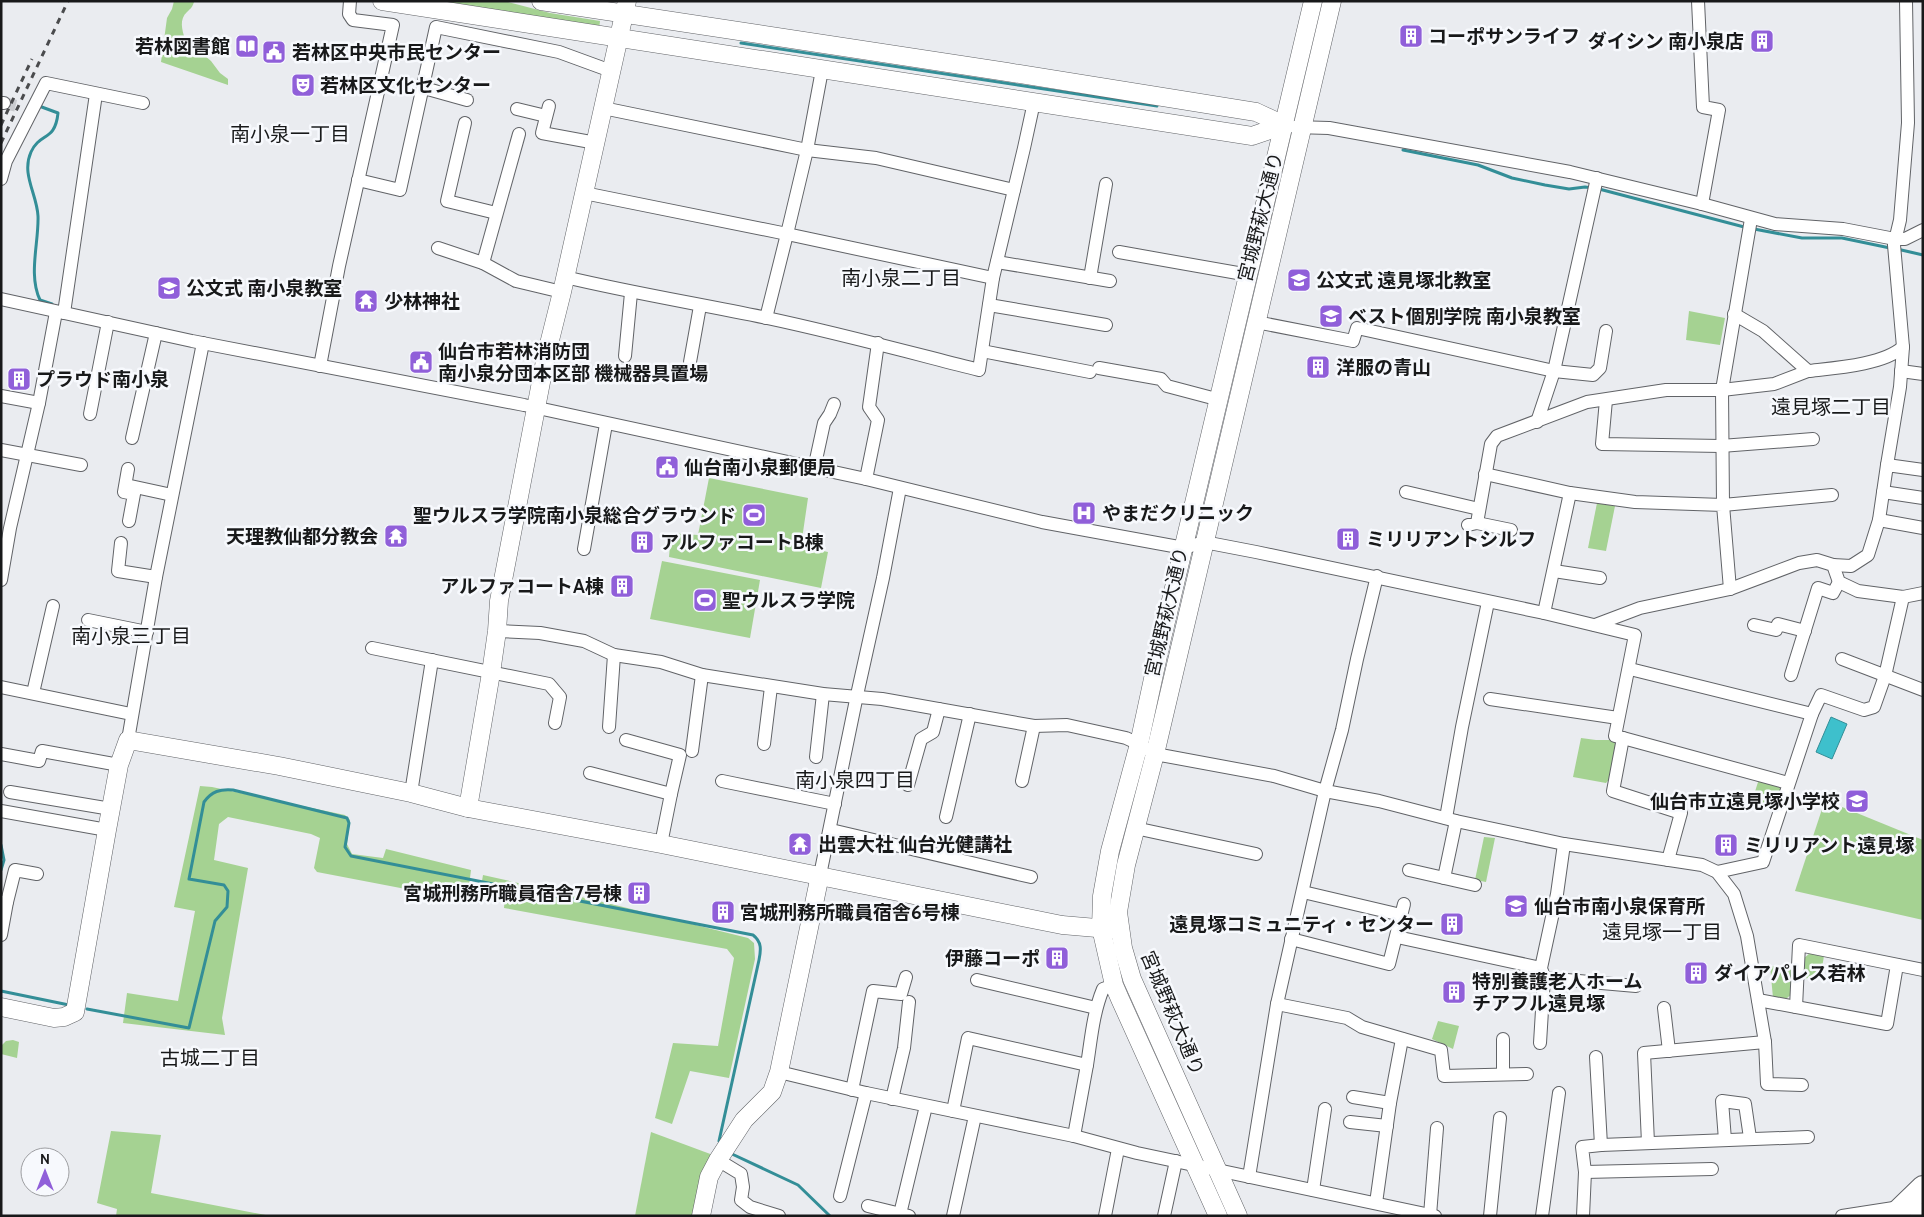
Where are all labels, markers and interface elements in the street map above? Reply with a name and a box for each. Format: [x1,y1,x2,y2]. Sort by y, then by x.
building icon: コーポサンライフ [1398,23,1424,49]
place label: コーポサンライフ [1428,25,1580,48]
building icon: ダイシン 南小泉店 [1749,28,1775,54]
place label: ダイシン 南小泉店 [1588,30,1744,53]
library icon: 若林図書館 [234,33,260,59]
place label: 若林図書館 [135,35,230,58]
public building icon: 若林区中央市民センター [261,39,287,65]
place label: 若林区中央市民センター [292,41,501,64]
theatre icon: 若林区文化センター [290,72,316,98]
place label: 若林区文化センター [320,74,491,97]
district label: 南小泉一丁目 [230,122,350,146]
street label: 宮城野萩大通り [1233,150,1288,284]
district label: 南小泉二丁目 [841,266,961,290]
school or university icon: 公文式 遠見塚北教室 [1286,267,1312,293]
place label: 公文式 遠見塚北教室 [1316,269,1491,292]
school or university icon: 公文式 南小泉教室 [156,275,182,301]
place label: 公文式 南小泉教室 [186,277,342,300]
temple icon: 少林神社 [353,288,379,314]
place label: 少林神社 [384,290,460,313]
school or university icon: ベスト個別学院 南小泉教室 [1318,303,1344,329]
place label: ベスト個別学院 南小泉教室 [1348,305,1581,328]
place label: 仙台市若林消防団 南小泉分団本区部 機械器具置場 [438,340,708,385]
public building icon: 仙台市若林消防団 南小泉分団本区部 機械器具置場 [408,349,434,375]
building icon: 洋服の青山 [1305,354,1331,380]
place label: 洋服の青山 [1336,356,1431,379]
building icon: プラウド南小泉 [6,366,32,392]
place label: プラウド南小泉 [36,368,169,391]
district label: 遠見塚二丁目 [1771,395,1891,419]
public building icon: 仙台南小泉郵便局 [654,454,680,480]
place label: 仙台南小泉郵便局 [684,456,836,479]
hospital icon: やまだクリニック [1071,500,1097,526]
sports icon: 聖ウルスラ学院南小泉総合グラウンド [741,502,767,528]
place label: やまだクリニック [1102,502,1254,525]
place label: 聖ウルスラ学院南小泉総合グラウンド [413,504,736,527]
temple icon: 天理教仙都分教会 [383,523,409,549]
place label: 天理教仙都分教会 [226,525,378,548]
building icon: ミリリアントシルフ [1335,526,1361,552]
place label: ミリリアントシルフ [1366,528,1536,551]
building icon: アルファコートB棟 [629,529,655,555]
place label: アルファコートB棟 [660,531,824,554]
street label: 宮城野萩大通り [1140,545,1193,680]
building icon: アルファコートA棟 [609,573,635,599]
place label: アルファコートA棟 [440,575,604,598]
sports icon: 聖ウルスラ学院 [692,587,718,613]
place label: 聖ウルスラ学院 [722,589,855,612]
district label: 南小泉三丁目 [71,624,191,648]
district label: 南小泉四丁目 [795,768,915,792]
school or university icon: 仙台市立遠見塚小学校 [1844,788,1870,814]
place label: 仙台市立遠見塚小学校 [1650,790,1840,813]
temple icon: 出雲大社 仙台光健講社 [787,831,813,857]
building icon: ミリリアント遠見塚 [1713,832,1739,858]
place label: 出雲大社 仙台光健講社 [818,833,1012,856]
place label: ミリリアント遠見塚 [1744,834,1914,857]
building icon: 宮城刑務所職員宿舎7号棟 [626,880,652,906]
place label: 宮城刑務所職員宿舎7号棟 [403,882,622,905]
school or university icon: 仙台市南小泉保育所 [1503,893,1529,919]
place label: 仙台市南小泉保育所 [1534,895,1705,918]
building icon: 宮城刑務所職員宿舎6号棟 [710,899,736,925]
place label: 宮城刑務所職員宿舎6号棟 [740,901,960,924]
building icon: 遠見塚コミュニティ・センター [1439,911,1465,937]
place label: 遠見塚コミュニティ・センター [1169,913,1434,936]
district label: 遠見塚一丁目 [1602,920,1722,944]
building icon: 伊藤コーポ [1044,945,1070,971]
place label: 伊藤コーポ [945,947,1040,970]
street label: 宮城野萩大通り [1136,947,1209,1079]
building icon: ダイアパレス若林 [1683,960,1709,986]
place label: ダイアパレス若林 [1714,962,1866,985]
place label: 特別養護老人ホーム チアフル遠見塚 [1472,970,1642,1015]
building icon: 特別養護老人ホーム チアフル遠見塚 [1441,979,1467,1005]
district label: 古城二丁目 [160,1046,260,1070]
north arrow [20,1147,70,1197]
text: N [40,1150,50,1168]

